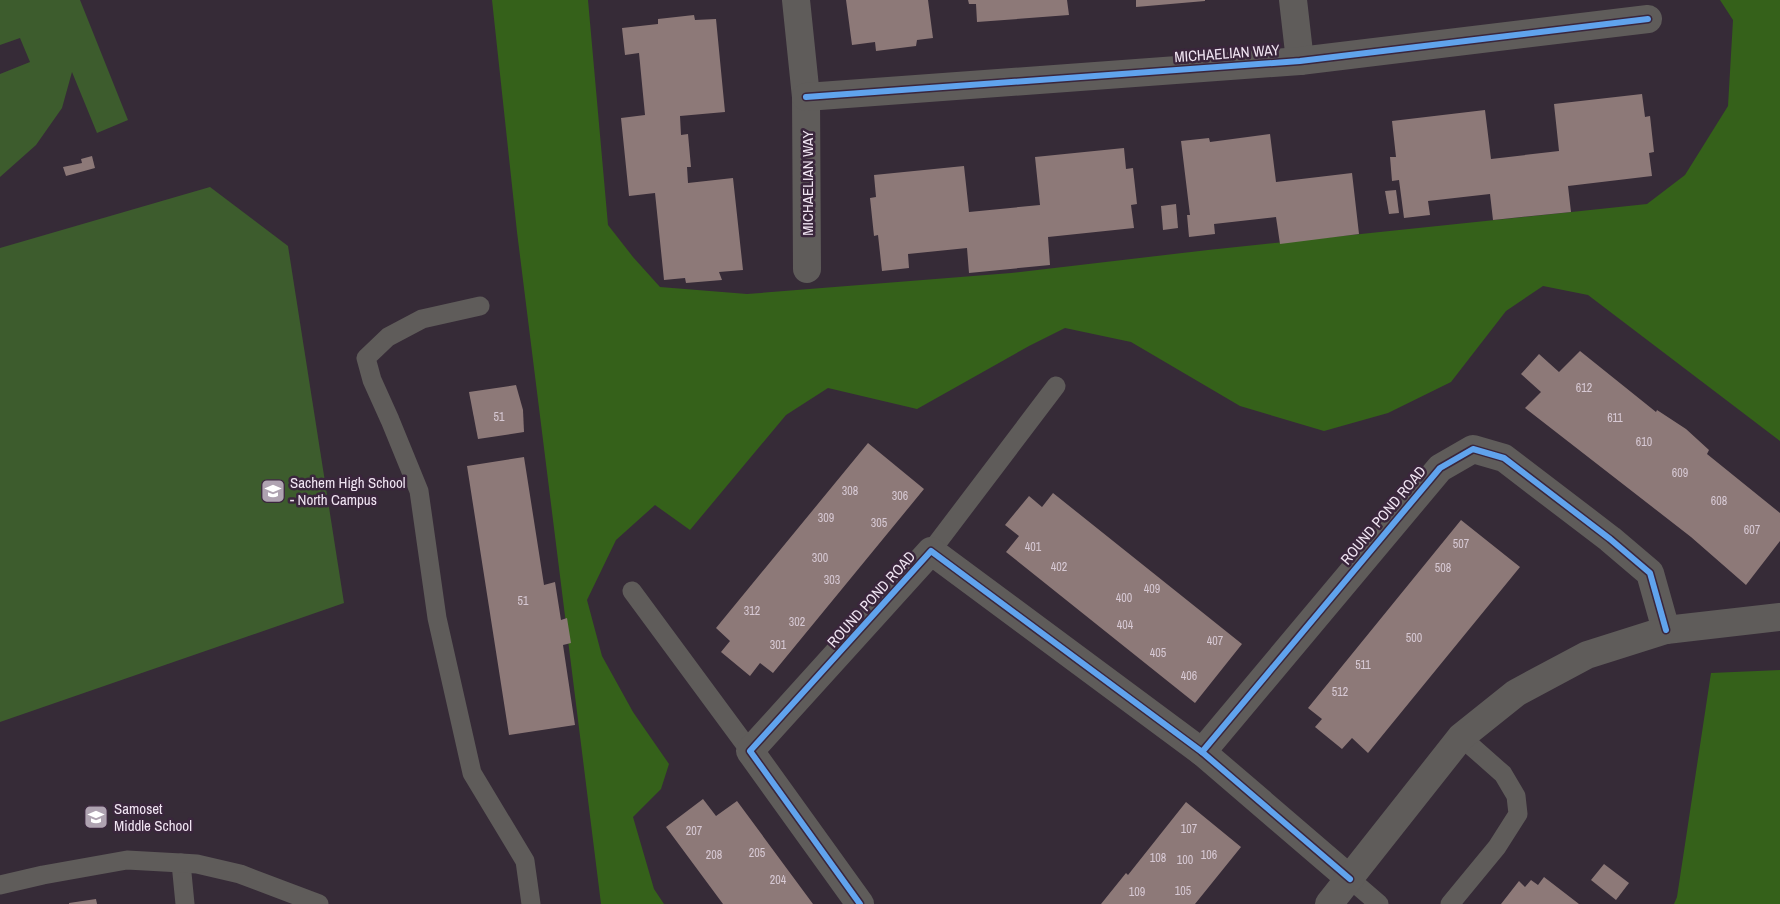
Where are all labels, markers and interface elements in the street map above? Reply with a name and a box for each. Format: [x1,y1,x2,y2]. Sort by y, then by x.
street label: MICHAELIAN WAY [1174,39,1281,67]
street label: MICHAELIAN WAY [797,130,818,236]
house number: 612 [1576,380,1592,396]
house number: 51 [494,409,505,425]
house number: 611 [1607,410,1623,426]
house number: 610 [1636,434,1652,450]
street label: ROUND POND ROAD [1335,461,1431,569]
house number: 609 [1672,465,1688,481]
place label: Sachem High School - North Campus [290,472,406,510]
school or university icon: Sachem High School - North Campus [260,478,286,504]
house number: 308 [842,483,858,499]
house number: 306 [892,488,908,504]
house number: 608 [1711,493,1727,509]
house number: 309 [818,510,834,526]
house number: 305 [871,515,888,531]
house number: 607 [1744,522,1761,538]
house number: 507 [1453,536,1470,552]
house number: 401 [1025,539,1042,555]
street label: ROUND POND ROAD [822,546,920,652]
house number: 300 [812,550,828,566]
house number: 402 [1051,559,1067,575]
house number: 508 [1435,560,1451,576]
house number: 303 [824,572,840,588]
house number: 409 [1144,581,1160,597]
house number: 400 [1116,590,1132,606]
house number: 51 [518,593,529,609]
house number: 312 [744,603,760,619]
house number: 302 [789,614,805,630]
house number: 404 [1117,617,1134,633]
house number: 500 [1406,630,1422,646]
house number: 407 [1207,633,1224,649]
house number: 301 [770,637,787,653]
house number: 405 [1150,645,1167,661]
house number: 511 [1355,657,1371,673]
house number: 406 [1181,668,1197,684]
house number: 512 [1332,684,1348,700]
place label: Samoset Middle School [114,798,192,836]
school or university icon: Samoset Middle School [83,804,109,830]
house number: 107 [1181,821,1198,837]
house number: 207 [686,823,703,839]
house number: 205 [749,845,766,861]
house number: 208 [706,847,722,863]
house number: 106 [1201,847,1217,863]
house number: 108 [1150,850,1166,866]
house number: 100 [1177,852,1193,868]
house number: 204 [770,872,787,888]
house number: 105 [1175,883,1192,899]
house number: 109 [1129,884,1145,900]

